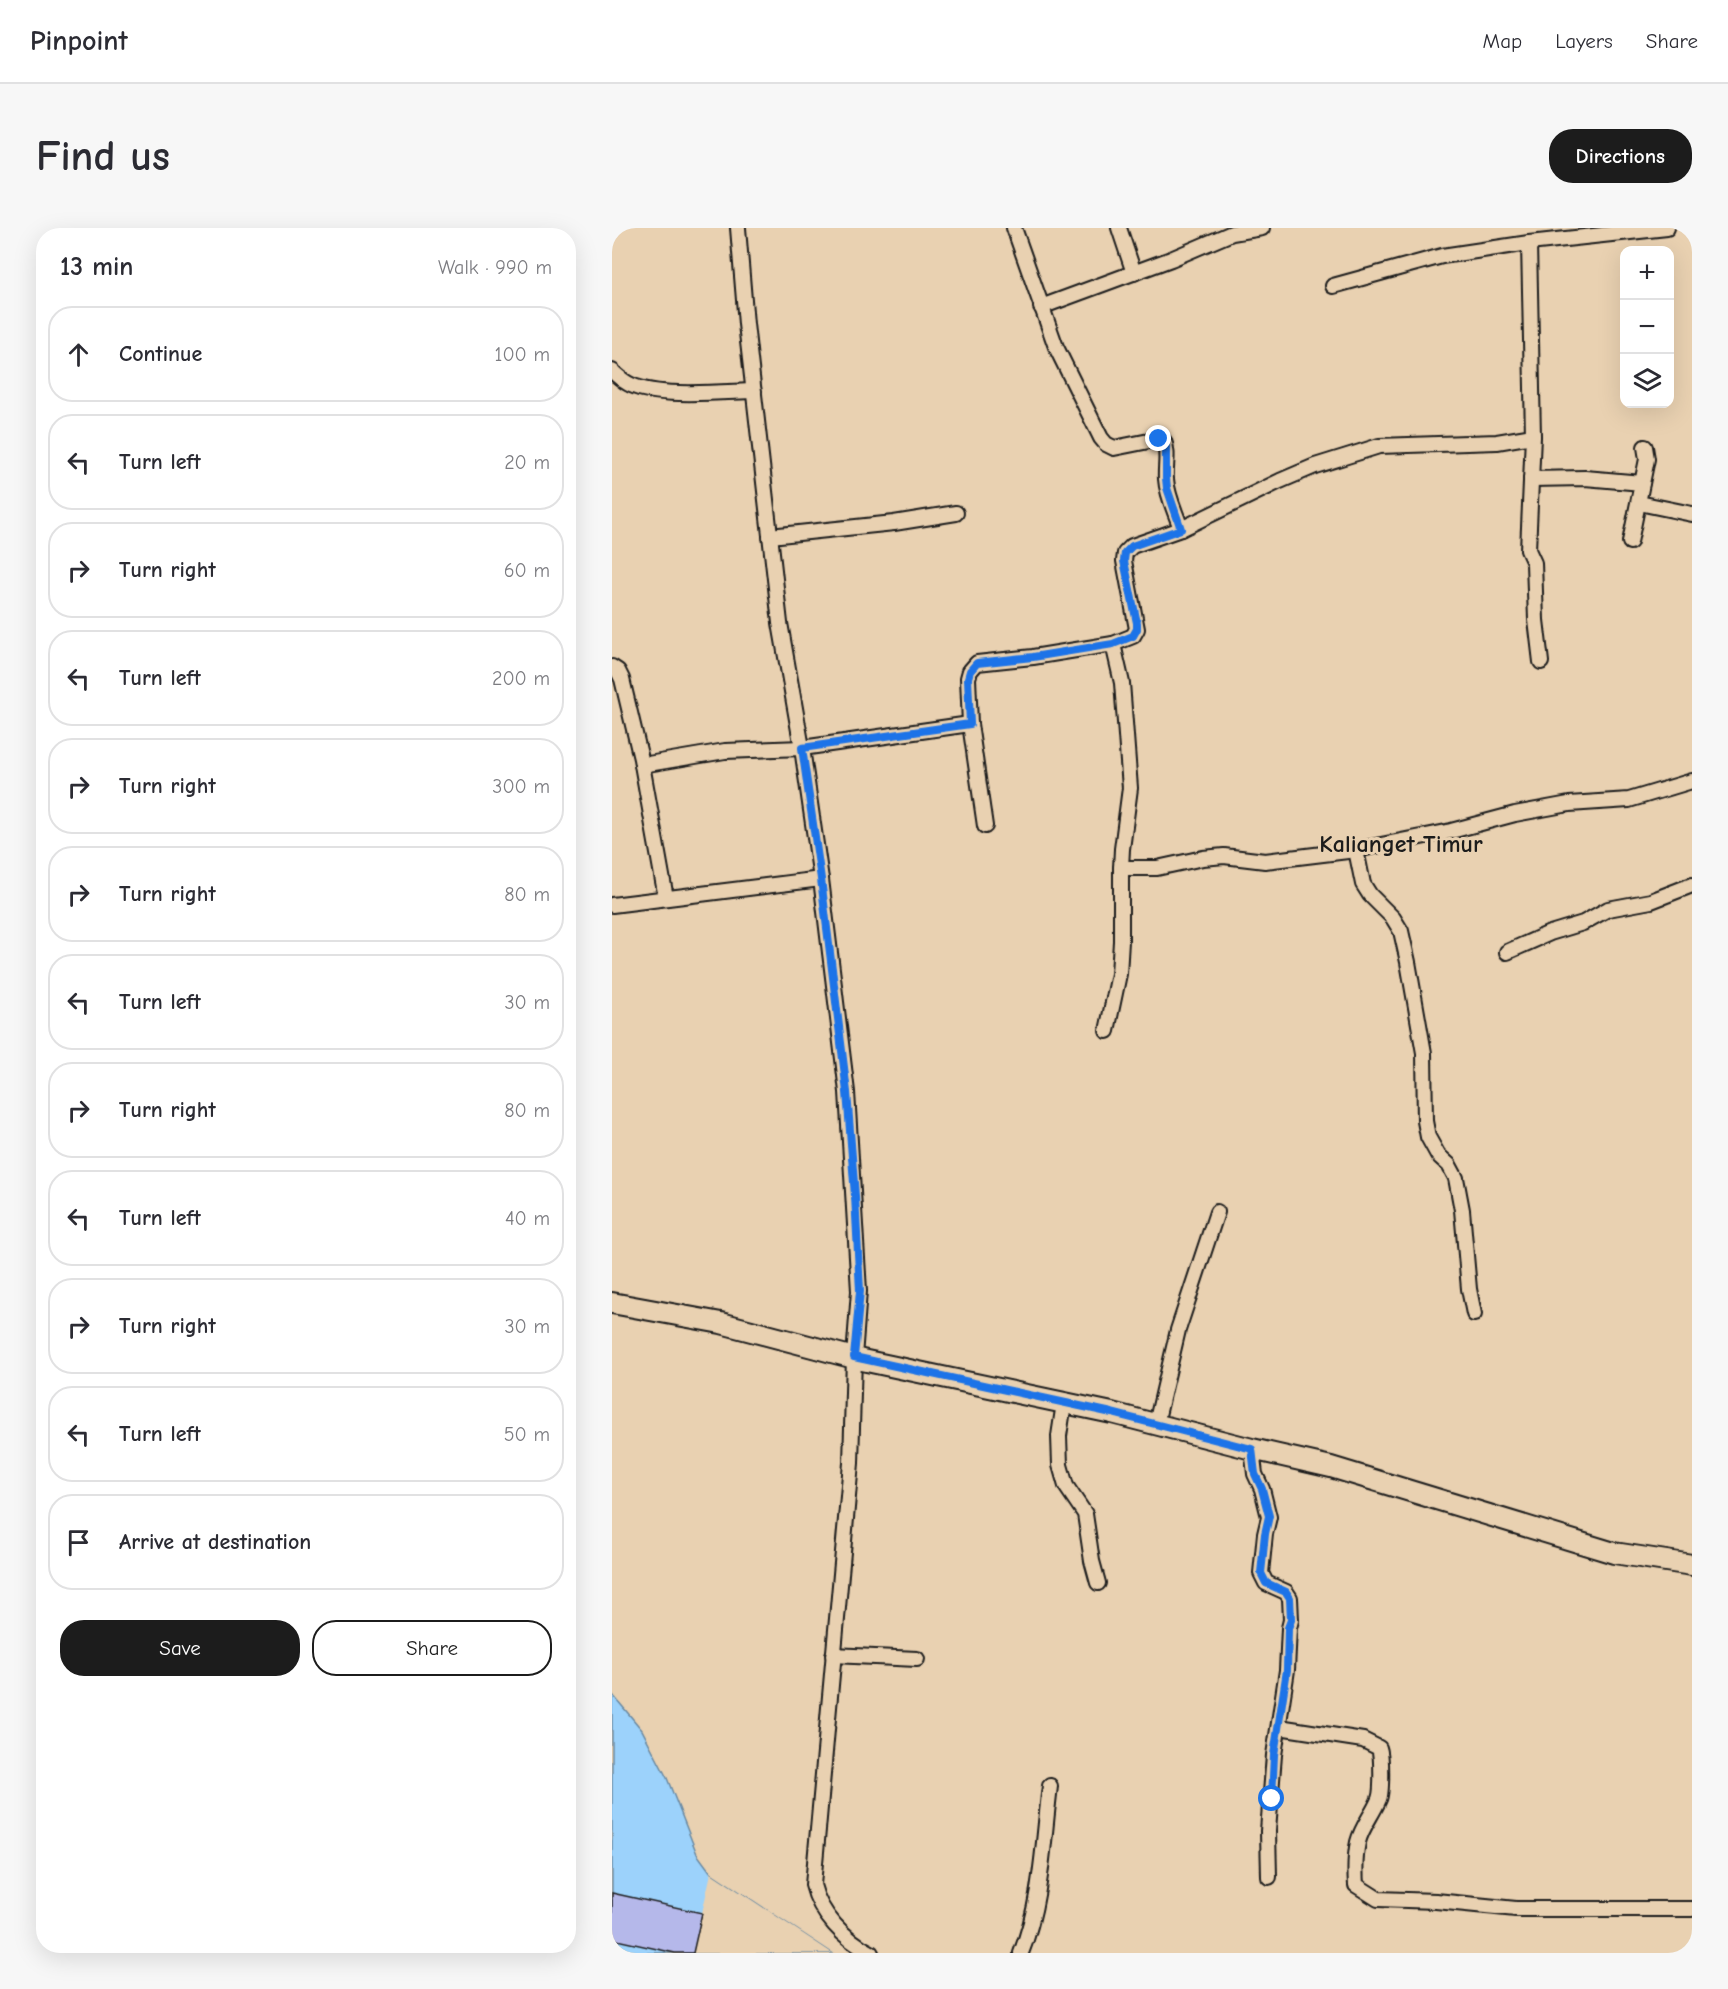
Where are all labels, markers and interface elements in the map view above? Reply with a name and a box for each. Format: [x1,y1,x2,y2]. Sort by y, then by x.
text: Pinpoint [30,25,128,57]
text: Map [1483,29,1522,53]
text: Layers [1555,29,1613,53]
text: Share [1646,29,1698,53]
button: Directions [1549,129,1692,183]
text: Find us [36,132,170,181]
map controls [1620,246,1674,408]
button: + [1620,246,1674,300]
text: 13 min [60,252,133,282]
text: Walk · 990 m [438,256,552,279]
button: − [1620,300,1674,354]
icon: ahead [62,338,95,371]
text: Continue [119,341,202,367]
text: 100 m [495,343,550,366]
button: layers [1620,354,1674,408]
route end [1145,425,1171,451]
icon: left [62,446,95,479]
text: Turn left [119,449,201,475]
text: 20 m [504,451,550,474]
icon: right [62,554,95,587]
text: Turn right [119,557,216,583]
text: 60 m [504,559,550,582]
icon: left [62,662,95,695]
text: Turn left [119,665,201,691]
text: 200 m [492,667,550,690]
icon: right [62,770,95,803]
text: Turn right [119,773,216,799]
text: 300 m [492,775,550,798]
district label: Kalianget Timur [1319,830,1483,858]
icon: right [62,878,95,911]
text: Turn right [119,881,216,907]
text: 80 m [504,883,550,906]
icon: left [62,986,95,1019]
text: Turn left [119,989,201,1015]
text: 30 m [504,991,550,1014]
icon: right [62,1094,95,1127]
text: Turn right [119,1097,216,1123]
text: 80 m [504,1099,550,1122]
icon: left [62,1202,95,1235]
text: Turn left [119,1205,201,1231]
text: 40 m [505,1207,550,1230]
icon: right [62,1310,95,1343]
text: Turn right [119,1313,216,1339]
text: 30 m [504,1315,550,1338]
icon: left [62,1418,95,1451]
text: Turn left [119,1421,201,1447]
text: 50 m [504,1423,550,1446]
icon: arrive [62,1526,95,1559]
text: Arrive at destination [119,1529,311,1555]
button: Save [60,1620,300,1676]
button: Share [312,1620,552,1676]
route start [1258,1785,1284,1811]

